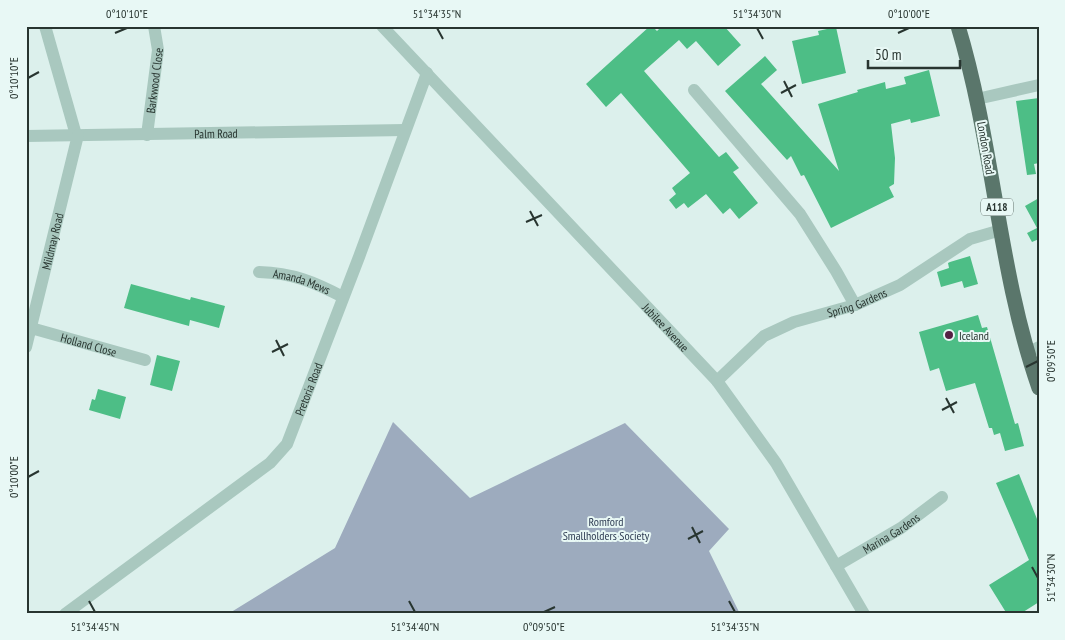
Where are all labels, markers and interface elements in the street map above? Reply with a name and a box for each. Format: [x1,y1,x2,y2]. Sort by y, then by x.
text: 0°10'10"E [106,6,148,21]
text: 51°34'35"N [413,6,461,21]
text: 51°34'30"N [733,6,781,21]
text: 0°10'00"E [888,6,930,21]
scale bar [868,38,960,70]
text: 50 m [875,45,901,64]
street label: Barkwood Close [142,47,166,114]
text: 0°10'10"E [6,57,21,99]
street label: London Road [974,120,998,176]
street label: Palm Road [194,125,238,141]
road number: A118 [981,198,1013,216]
street label: Mildmay Road [38,211,66,271]
street label: Amanda Mews [272,265,333,297]
street label: Spring Gardens [825,284,889,320]
street label: Jubilee Avenue [639,299,693,355]
place label: Iceland [959,328,989,343]
street label: Holland Close [59,329,119,359]
marker: Iceland [943,329,955,341]
text: 0°09'50"E [1043,340,1058,382]
street label: Pretoria Road [291,360,325,418]
text: 0°10'00"E [6,456,21,498]
street label: Marina Gardens [860,509,922,556]
park label: Romford Smallholders Society [563,514,650,543]
text: 51°34'30"N [1043,554,1058,602]
text: 51°34'45"N [71,619,119,634]
text: 51°34'40"N [391,619,439,634]
text: 0°09'50"E [523,619,565,634]
text: 51°34'35"N [711,619,759,634]

